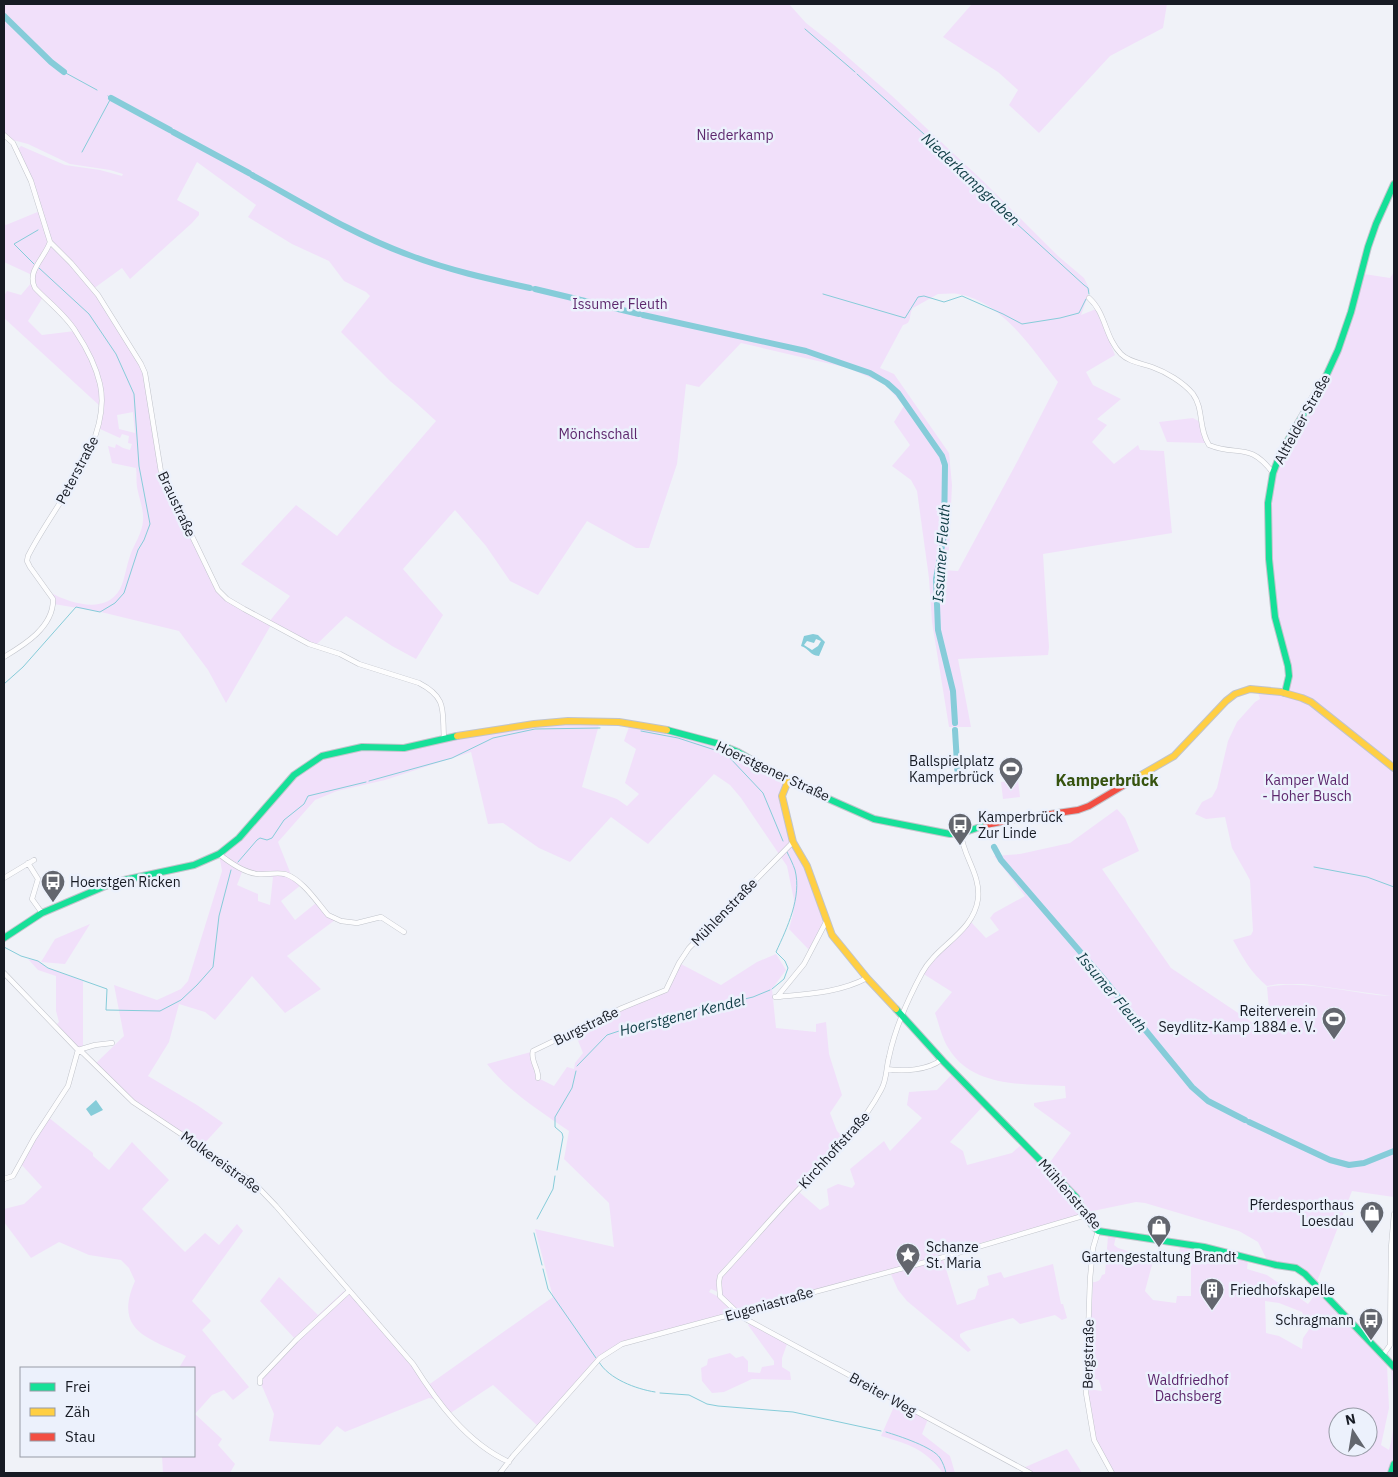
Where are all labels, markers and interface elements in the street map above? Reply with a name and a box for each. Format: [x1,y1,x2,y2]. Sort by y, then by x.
park label: Niederkamp [696,126,774,144]
water label: Niederkampgraben [918,129,1024,229]
park label: Issumer Fleuth [572,295,668,313]
street label: Altfelder Straße [1270,371,1334,467]
park label: Mönchschall [559,425,638,443]
street label: Peterstraße [52,433,103,507]
street label: Braustraße [154,468,200,540]
water label: Issumer Fleuth [928,503,954,603]
street label: Hoerstgener Straße [713,737,833,805]
place label: Ballspielplatz Kamperbrück [909,752,995,786]
sports icon: Ballspielplatz Kamperbrück [998,756,1024,790]
district label: Kamperbrück [1056,770,1159,790]
park label: Kamper Wald - Hoher Busch [1262,771,1352,805]
place label: Kamperbrück Zur Linde [978,808,1064,842]
bus stop icon: Kamperbrück Zur Linde [947,812,973,846]
bus stop icon: Hoerstgen Ricken [40,869,66,903]
place label: Hoerstgen Ricken [70,873,181,891]
street label: Mühlenstraße [687,874,761,950]
water label: Issumer Fleuth [1073,948,1151,1036]
water label: Hoerstgener Kendel [617,990,747,1040]
street label: Burgstraße [551,1002,622,1049]
place label: Reiterverein Seydlitz-Kamp 1884 e. V. [1158,1002,1316,1036]
sports icon: Reiterverein Seydlitz-Kamp 1884 e. V. [1321,1006,1347,1040]
street label: Kirchhoffstraße [795,1107,874,1192]
street label: Molkereistraße [177,1127,265,1197]
street label: Mühlenstraße [1034,1155,1106,1233]
place label: Pferdesporthaus Loesdau [1249,1196,1354,1230]
shop icon: Pferdesporthaus Loesdau [1359,1200,1385,1234]
shop icon: Gartengestaltung Brandt [1146,1214,1172,1248]
place label: Schanze St. Maria [926,1238,982,1272]
place icon: Schanze St. Maria [895,1242,921,1276]
place label: Gartengestaltung Brandt [1082,1248,1237,1266]
building icon: Friedhofskapelle [1199,1277,1225,1311]
place label: Friedhofskapelle [1230,1281,1335,1299]
street label: Eugeniastraße [723,1283,815,1325]
bus stop icon: Schragmann [1358,1307,1384,1341]
place label: Schragmann [1275,1311,1354,1329]
street label: Bergstraße [1078,1319,1098,1389]
legend [20,1367,195,1457]
street label: Breiter Weg [846,1368,920,1420]
park label: Waldfriedhof Dachsberg [1148,1371,1229,1405]
text: Frei [65,1377,91,1396]
text: Zäh [65,1402,90,1421]
north arrow [1328,1407,1378,1457]
text: N [1343,1409,1357,1429]
text: Stau [65,1427,96,1446]

